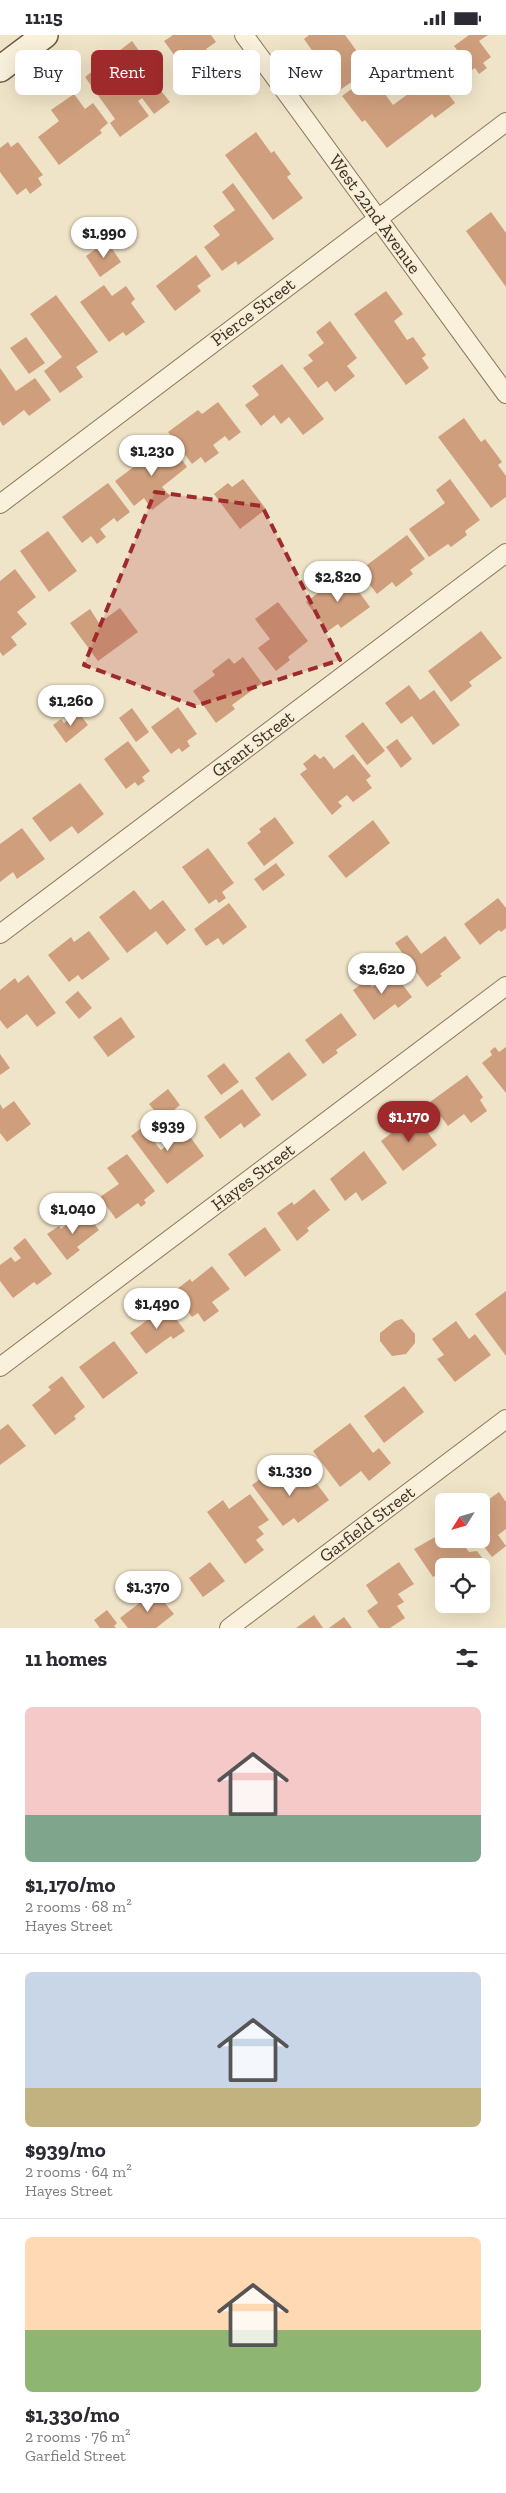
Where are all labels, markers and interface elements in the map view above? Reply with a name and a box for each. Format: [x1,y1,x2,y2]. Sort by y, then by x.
text: 11:15 [25,6,63,29]
chip: Buy [15,50,81,95]
chip: Rent [91,50,163,95]
chip: Filters [173,50,260,95]
chip: New [270,50,341,95]
chip: Apartment [351,50,472,95]
street label: West 22nd Avenue [324,150,426,278]
pin: $1,990 [63,217,145,259]
text: $1,990 [82,223,126,242]
street label: Pierce Street [207,273,300,351]
pin: $1,230 [111,435,193,477]
text: $1,230 [130,441,174,460]
pin: $2,820 [297,561,379,603]
text: $2,820 [315,567,361,586]
pin: $1,260 [30,685,112,727]
text: $1,260 [49,691,93,710]
street label: Grant Street [208,706,299,782]
pin: $2,620 [341,953,423,995]
text: $2,620 [359,959,405,978]
pin: $1,170 [368,1101,450,1143]
text: $1,170 [388,1107,430,1126]
pin: $939 [138,1109,198,1152]
text: $939 [151,1116,185,1135]
street label: Hayes Street [207,1138,299,1215]
pin: $1,040 [32,1193,114,1235]
text: $1,040 [50,1199,96,1218]
pin: $1,490 [116,1287,198,1330]
text: $1,490 [135,1294,179,1313]
pin: $1,330 [249,1455,331,1497]
text: $1,330 [268,1461,312,1480]
street label: Garfield Street [315,1481,419,1567]
north arrow [435,1493,490,1547]
map controls [435,1493,490,1613]
button: locate [435,1558,490,1613]
pin: $1,370 [107,1571,189,1613]
text: $1,370 [126,1577,170,1596]
icon: filters [453,1644,481,1672]
text: 11 homes [25,1646,107,1671]
icon: home [208,1739,298,1829]
text: $1,170/mo [25,1872,116,1897]
text: 2 rooms · 68 m² [25,1897,132,1916]
text: Hayes Street [25,1916,113,1935]
icon: home [208,2005,298,2095]
text: $939/mo [25,2137,106,2162]
text: 2 rooms · 64 m² [25,2162,132,2181]
text: Hayes Street [25,2181,113,2200]
icon: home [208,2270,298,2360]
text: $1,330/mo [25,2402,119,2427]
text: 2 rooms · 76 m² [25,2427,131,2446]
text: Garfield Street [25,2446,126,2465]

